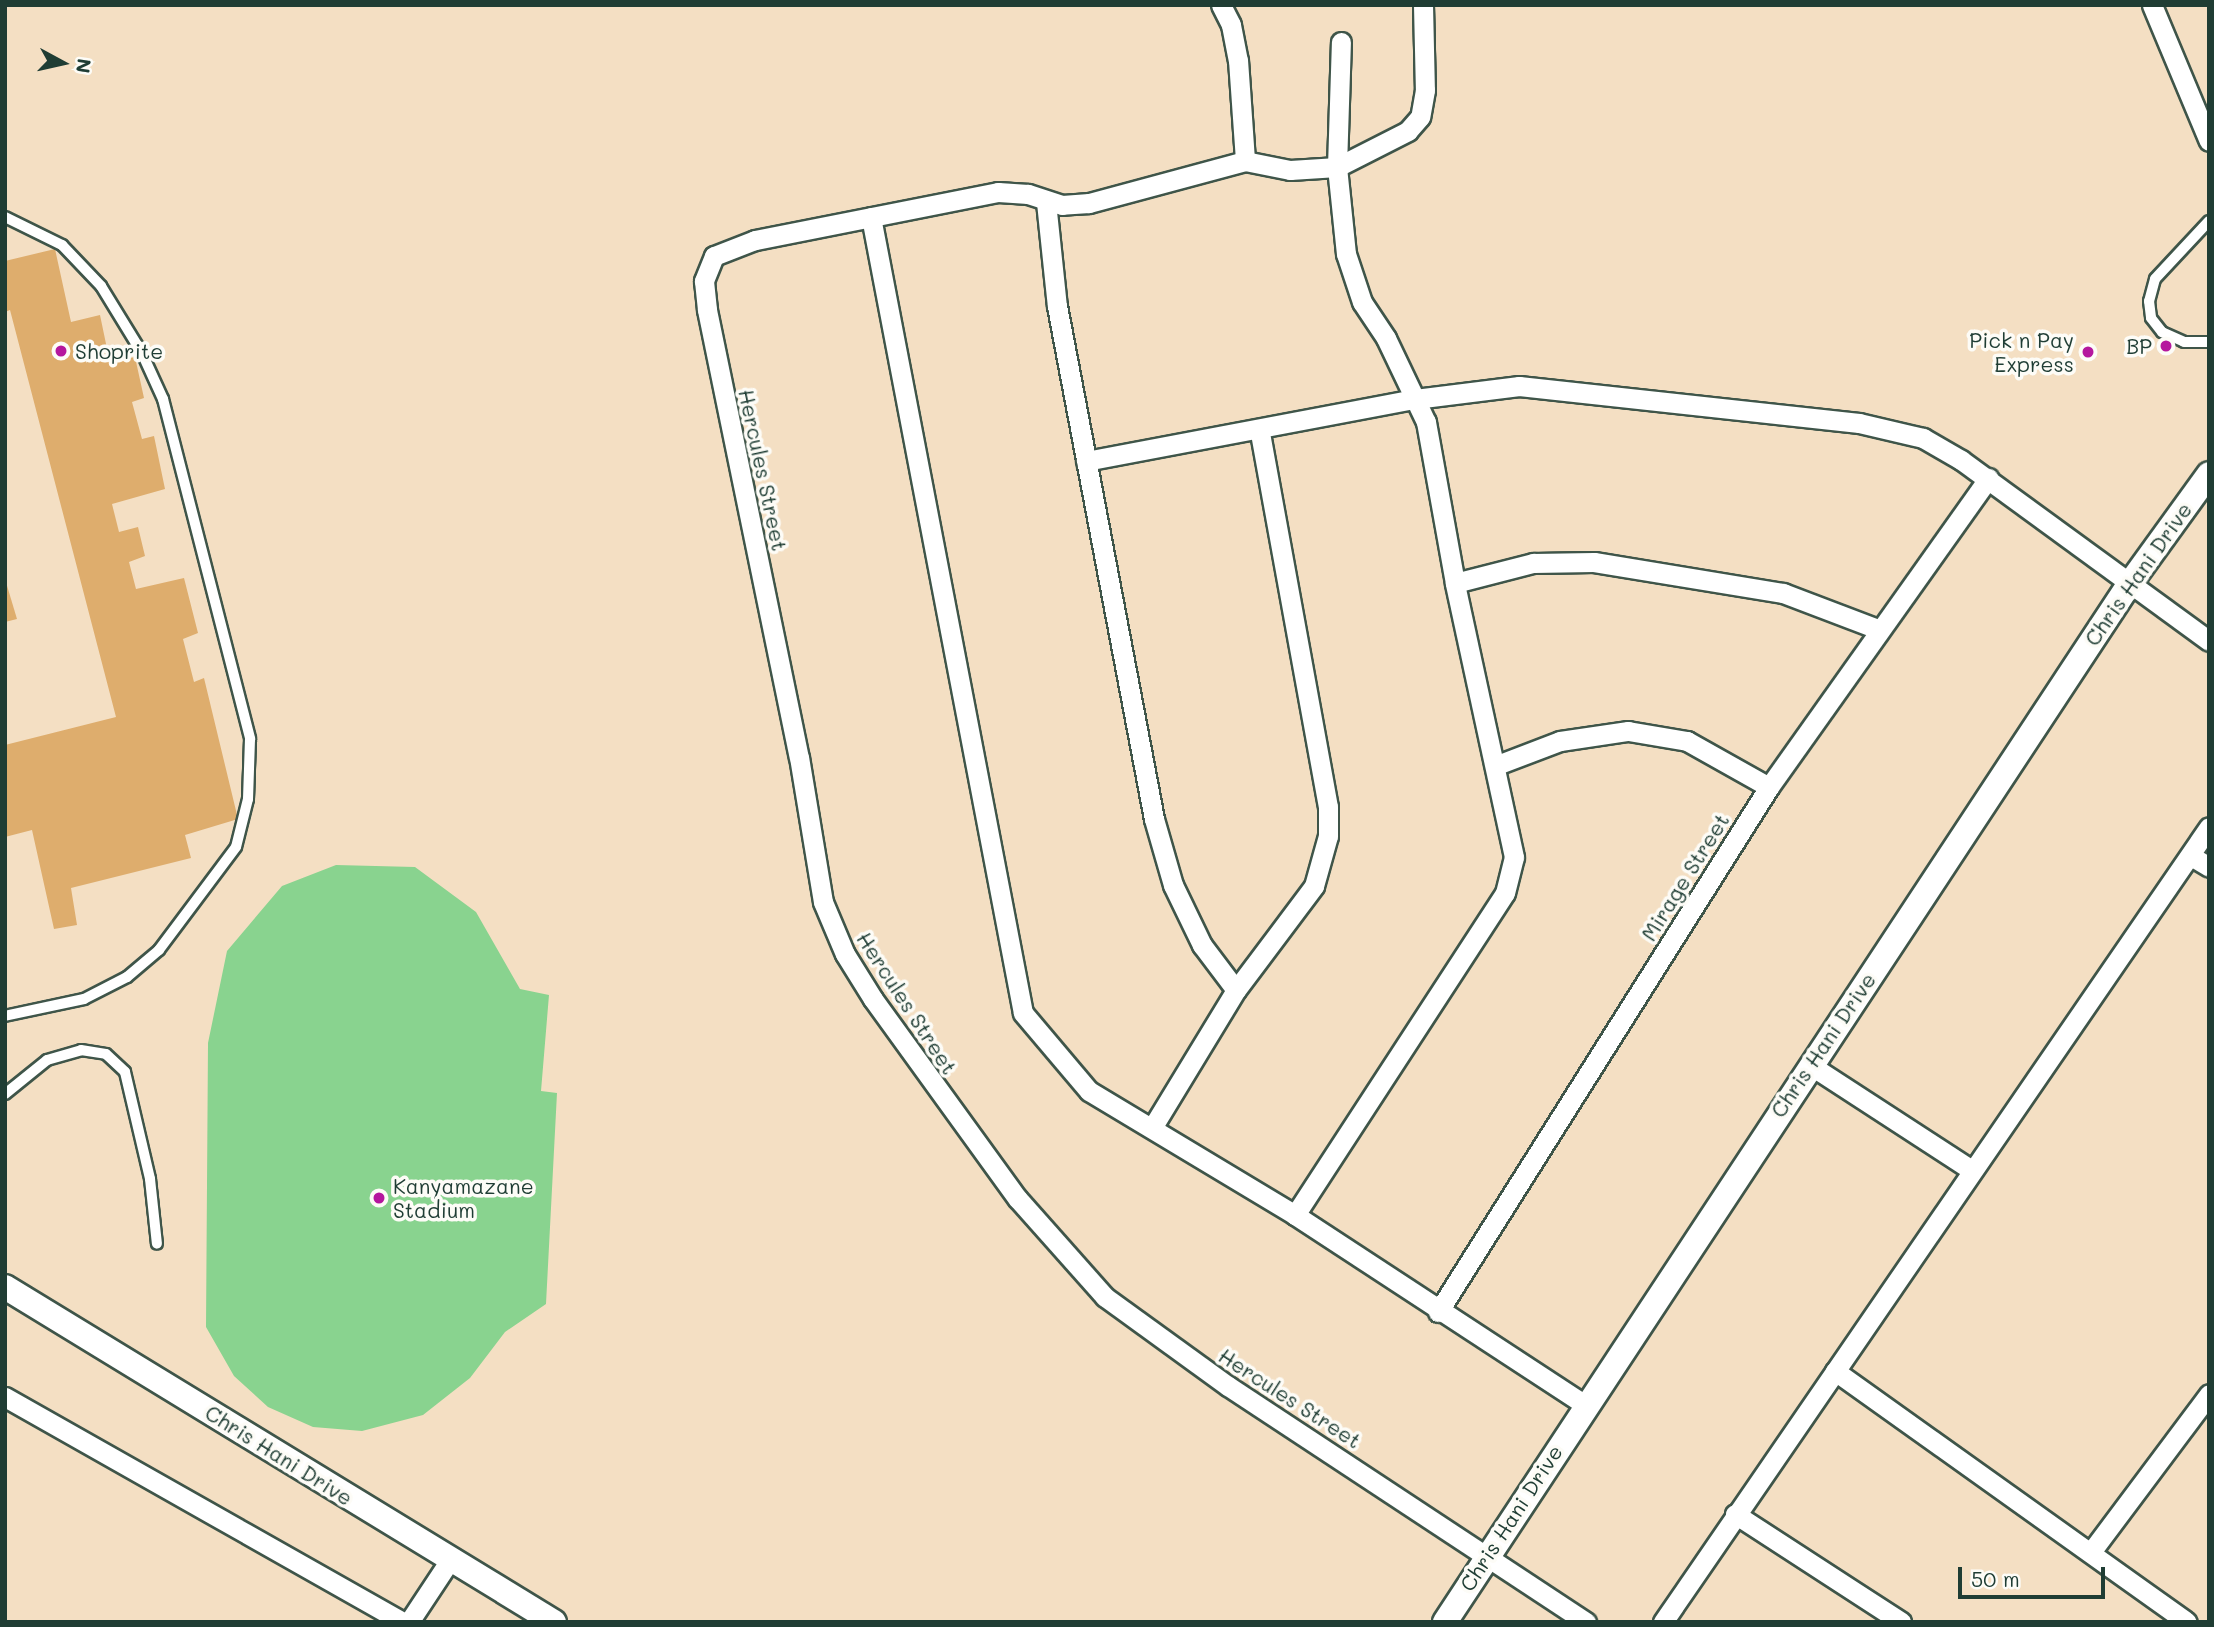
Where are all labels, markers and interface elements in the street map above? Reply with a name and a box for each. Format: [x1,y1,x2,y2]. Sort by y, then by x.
north arrow [28,28,98,98]
text: N [71,57,98,75]
place label: Pick n Pay Express [1969,327,2074,377]
place label: BP [2126,333,2152,359]
place label: Shoprite [75,338,163,364]
marker: BP [2158,338,2174,354]
marker: Shoprite [53,343,69,359]
marker: Pick n Pay Express [2080,344,2096,360]
street label: Hercules Street [734,387,792,553]
street label: Chris Hani Drive [2079,498,2197,650]
street label: Mirage Street [1636,809,1734,945]
street label: Hercules Street [852,927,962,1079]
street label: Chris Hani Drive [1765,968,1881,1122]
place label: Kanyamazane Stadium [393,1173,534,1223]
marker: Kanyamazane Stadium [371,1190,387,1206]
street label: Hercules Street [1214,1343,1366,1453]
street label: Chris Hani Drive [201,1400,357,1510]
street label: Chris Hani Drive [1454,1440,1568,1596]
scale bar [1962,1554,2109,1598]
text: 50 m [1971,1565,2020,1592]

